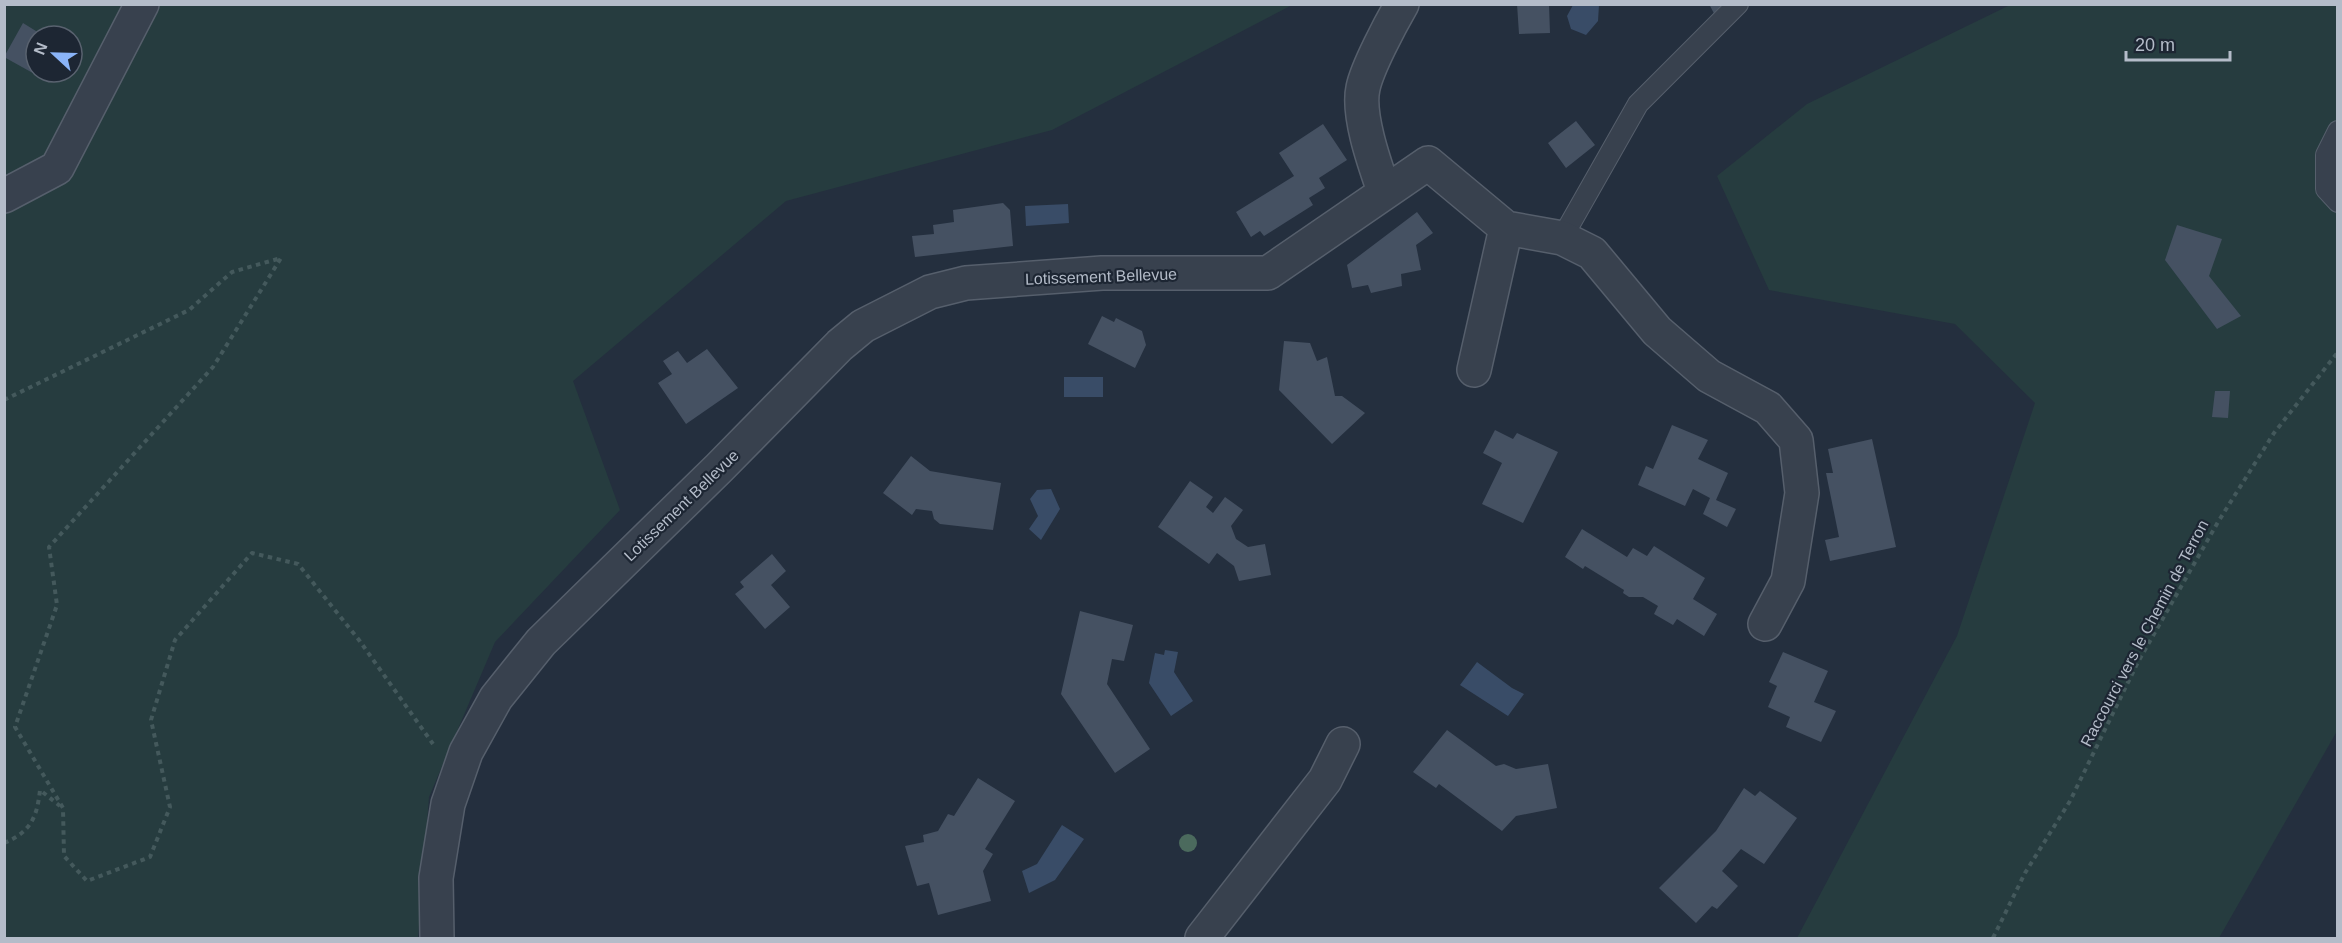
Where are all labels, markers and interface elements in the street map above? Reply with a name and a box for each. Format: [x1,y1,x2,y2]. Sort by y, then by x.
north arrow [24,24,84,84]
scale bar [2126,24,2230,62]
text: 20 m [2135,35,2175,55]
text: N [31,40,51,57]
street label: Lotissement Bellevue [1025,265,1177,288]
street label: Lotissement Bellevue [621,446,742,564]
street label: Raccourci vers le Chemin de Terron [2077,517,2212,749]

